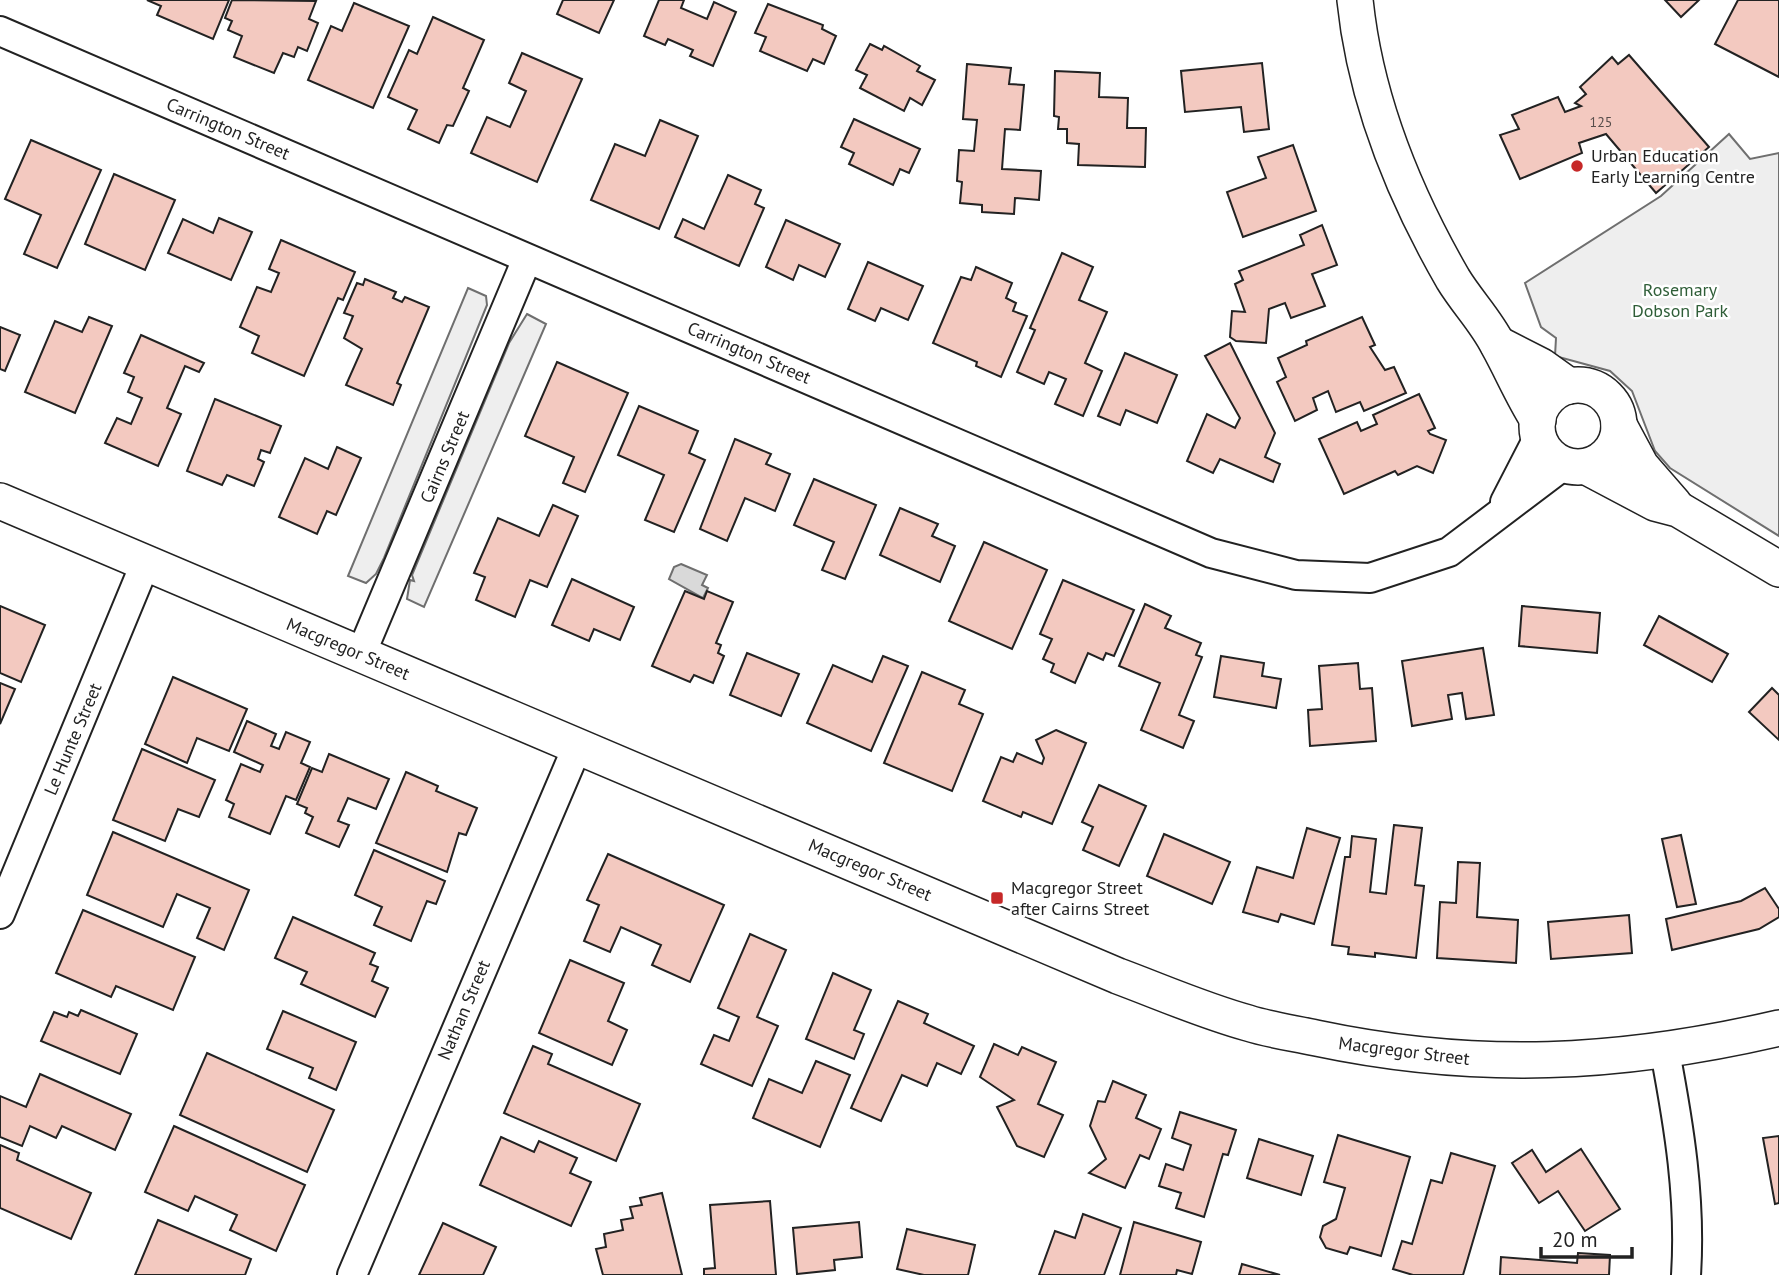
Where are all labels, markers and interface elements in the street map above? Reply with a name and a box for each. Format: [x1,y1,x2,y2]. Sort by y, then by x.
street label: Carrington Street [163,92,293,165]
house number: 125 [1590,113,1612,131]
place label: Urban Education Early Learning Centre [1591,144,1755,188]
marker: Urban Education Early Learning Centre [1569,158,1585,174]
park label: Rosemary Dobson Park [1632,278,1728,322]
street label: Carrington Street [684,316,814,389]
street label: Cairns Street [415,407,474,506]
street label: Macgregor Street [283,612,413,685]
street label: Le Hunte Street [39,679,107,798]
street label: Macgregor Street [805,833,935,906]
place label: Macgregor Street after Cairns Street [1011,876,1149,920]
marker: Macgregor Street after Cairns Street [989,890,1005,906]
street label: Nathan Street [432,956,495,1063]
street label: Macgregor Street [1337,1031,1471,1070]
scale bar [1541,1216,1632,1260]
text: 20 m [1552,1226,1598,1253]

